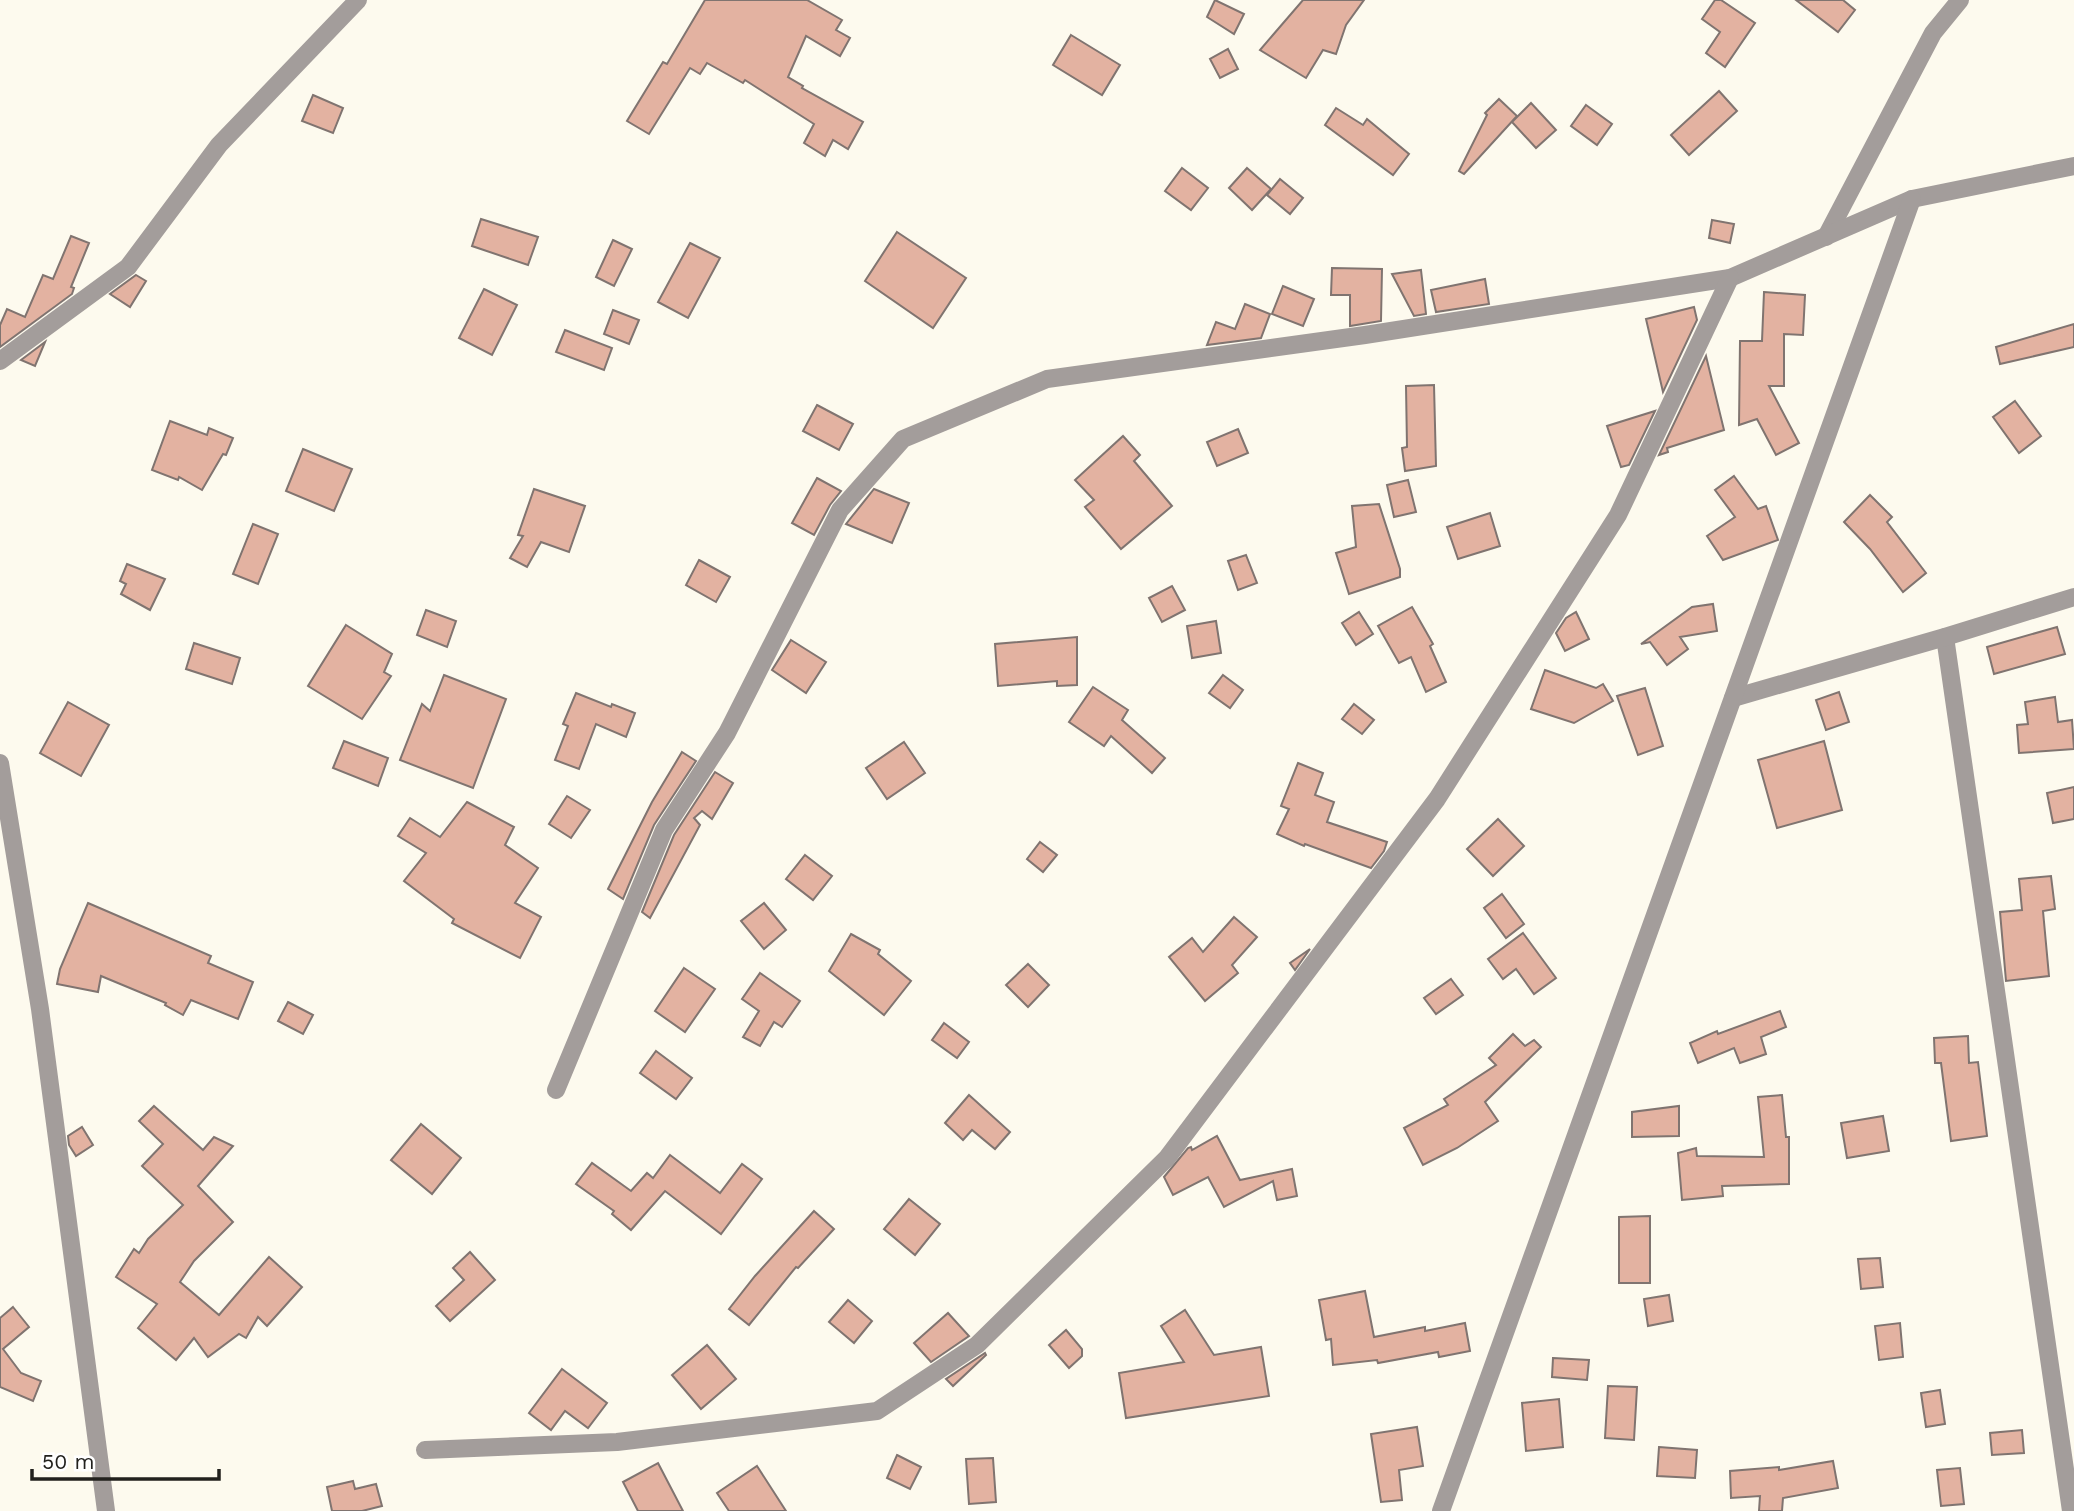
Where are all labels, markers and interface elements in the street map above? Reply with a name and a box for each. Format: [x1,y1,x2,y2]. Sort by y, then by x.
scale bar [32,1438,219,1482]
text: 50 m [42,1449,94,1474]

